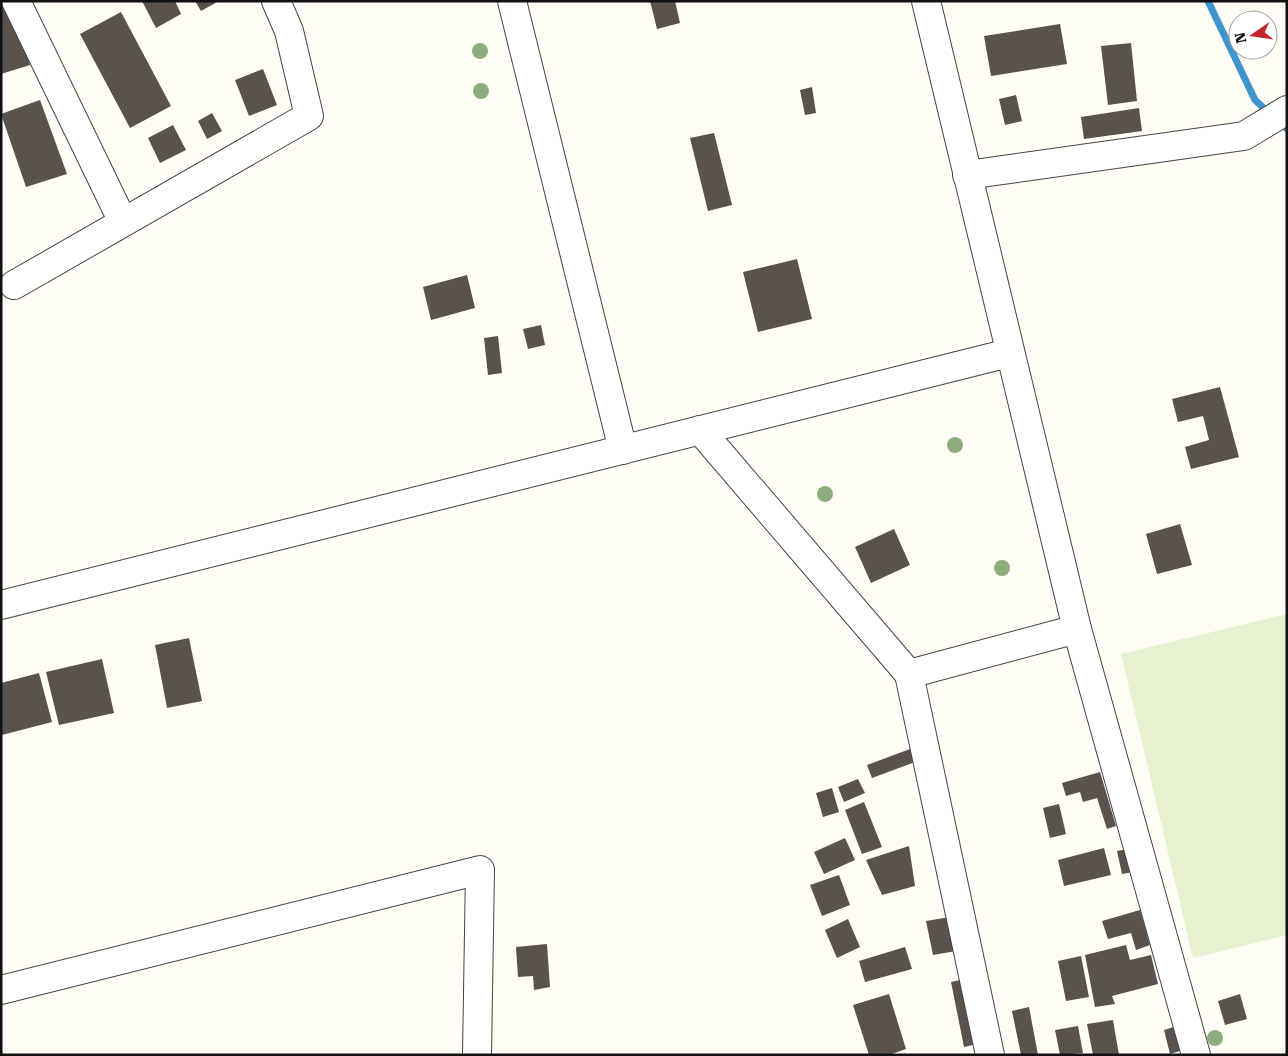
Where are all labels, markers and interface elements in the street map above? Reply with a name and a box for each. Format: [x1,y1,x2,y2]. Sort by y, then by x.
north arrow [1228,10,1278,60]
text: N [1231,31,1249,45]

